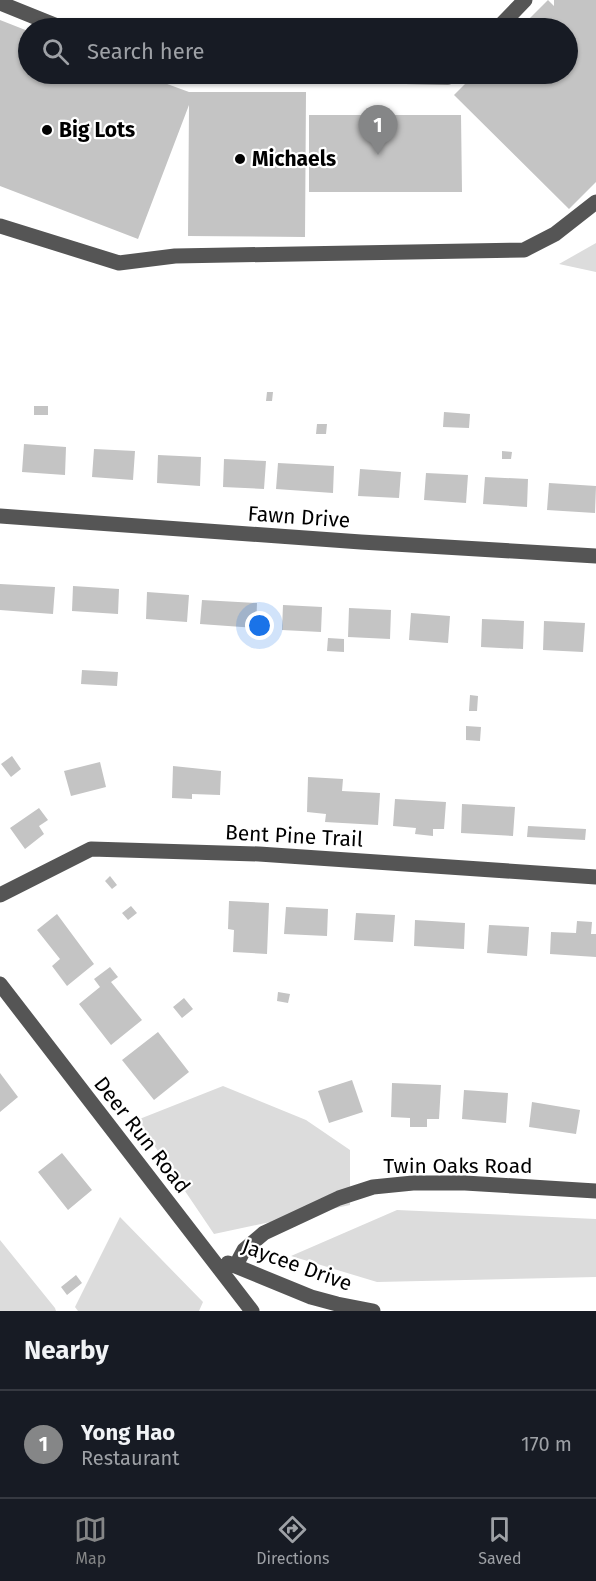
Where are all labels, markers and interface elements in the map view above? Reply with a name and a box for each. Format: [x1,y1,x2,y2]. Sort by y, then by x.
search box [18,18,578,84]
icon: search [39,35,72,68]
text: Search here [87,38,205,65]
pin: 1 [358,106,398,155]
place label: Big Lots [59,117,135,143]
marker: Big Lots [40,123,54,137]
place label: Michaels [252,146,336,172]
marker: Michaels [233,152,247,166]
street label: Fawn Drive [247,500,351,534]
your location [245,611,274,640]
street label: Bent Pine Trail [224,819,364,853]
street label: Deer Run Road [88,1071,196,1199]
street label: Twin Oaks Road [383,1153,533,1179]
street label: Jaycee Drive [238,1233,356,1297]
text: Nearby [24,1335,109,1366]
text: Yong Hao [81,1419,175,1446]
text: 1 [39,1432,48,1456]
text: 170 m [521,1432,572,1456]
text: Restaurant [81,1446,179,1470]
tab: Map [74,1513,107,1568]
tab: Directions [256,1513,330,1568]
tab: Saved [478,1513,522,1568]

